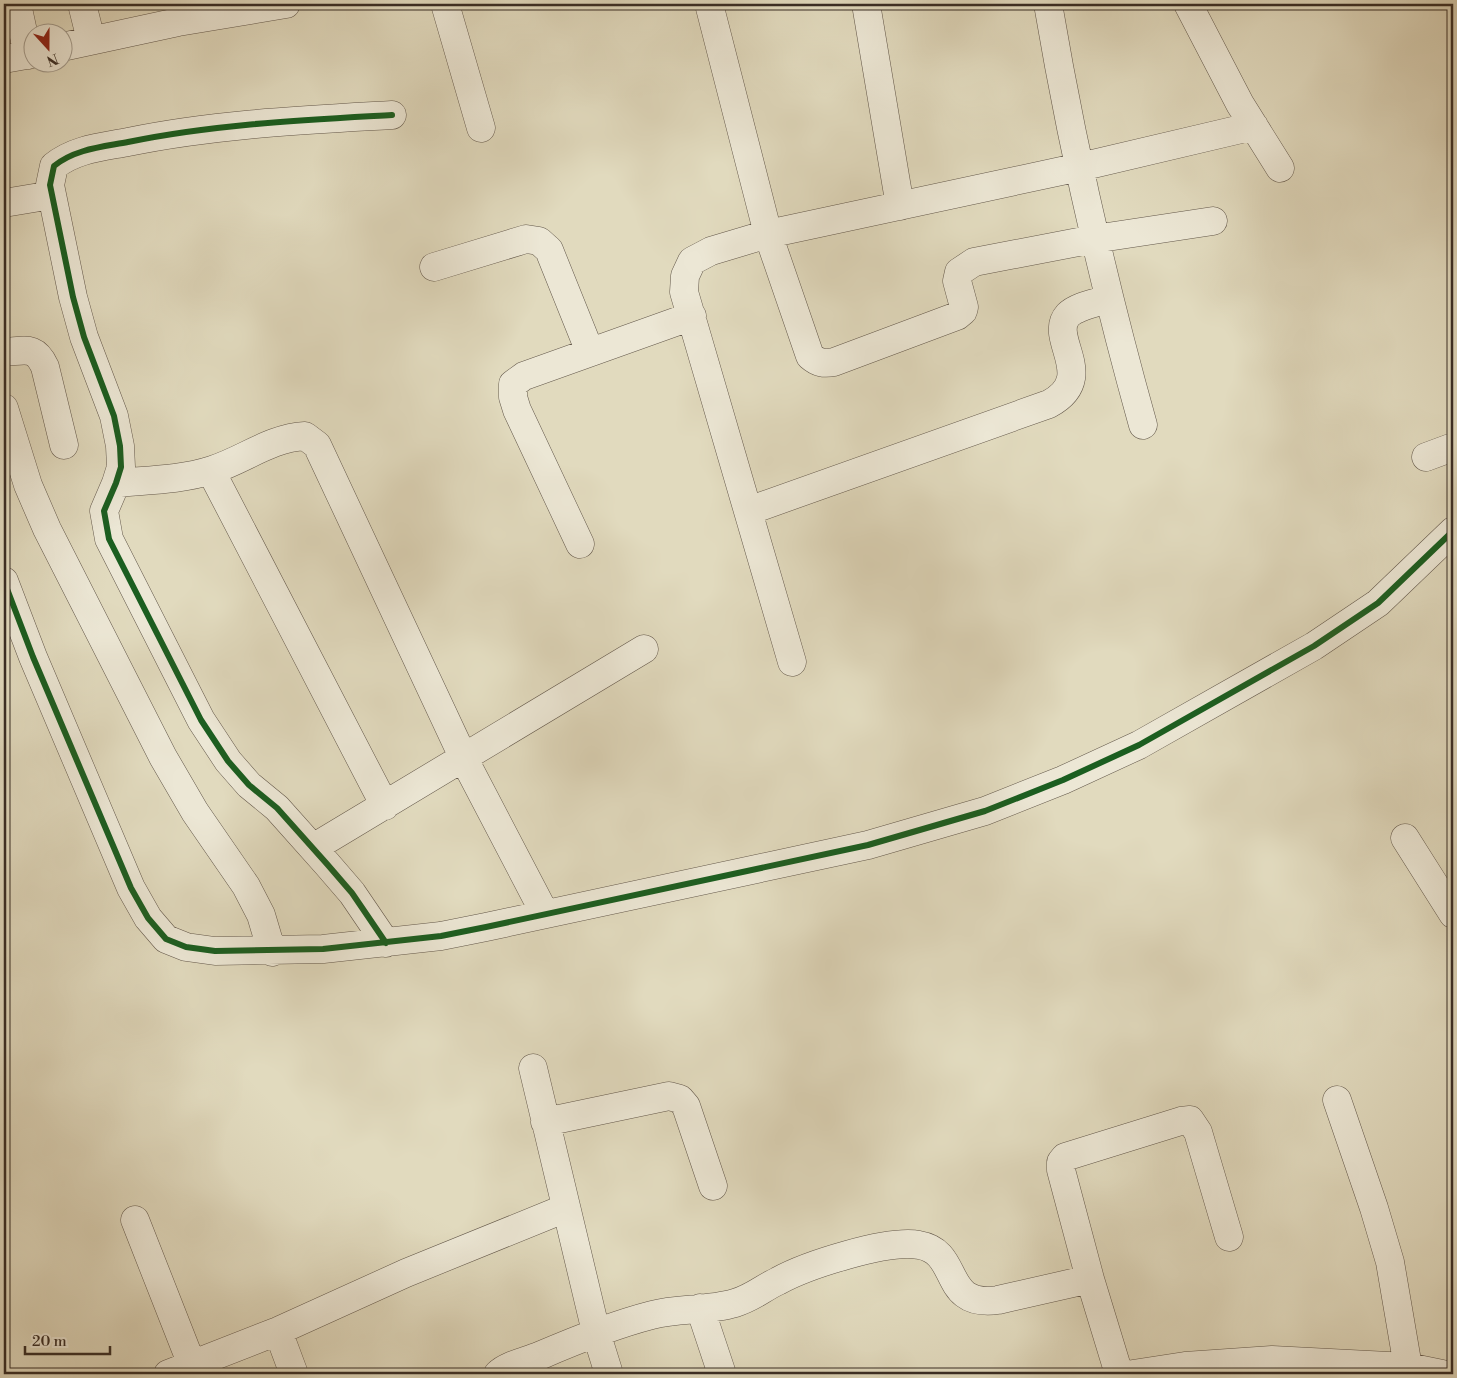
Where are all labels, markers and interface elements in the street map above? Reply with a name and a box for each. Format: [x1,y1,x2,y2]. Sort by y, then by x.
north arrow [22,22,72,72]
text: N [44,49,61,70]
scale bar [25,1323,110,1355]
text: 20 m [32,1332,67,1351]

